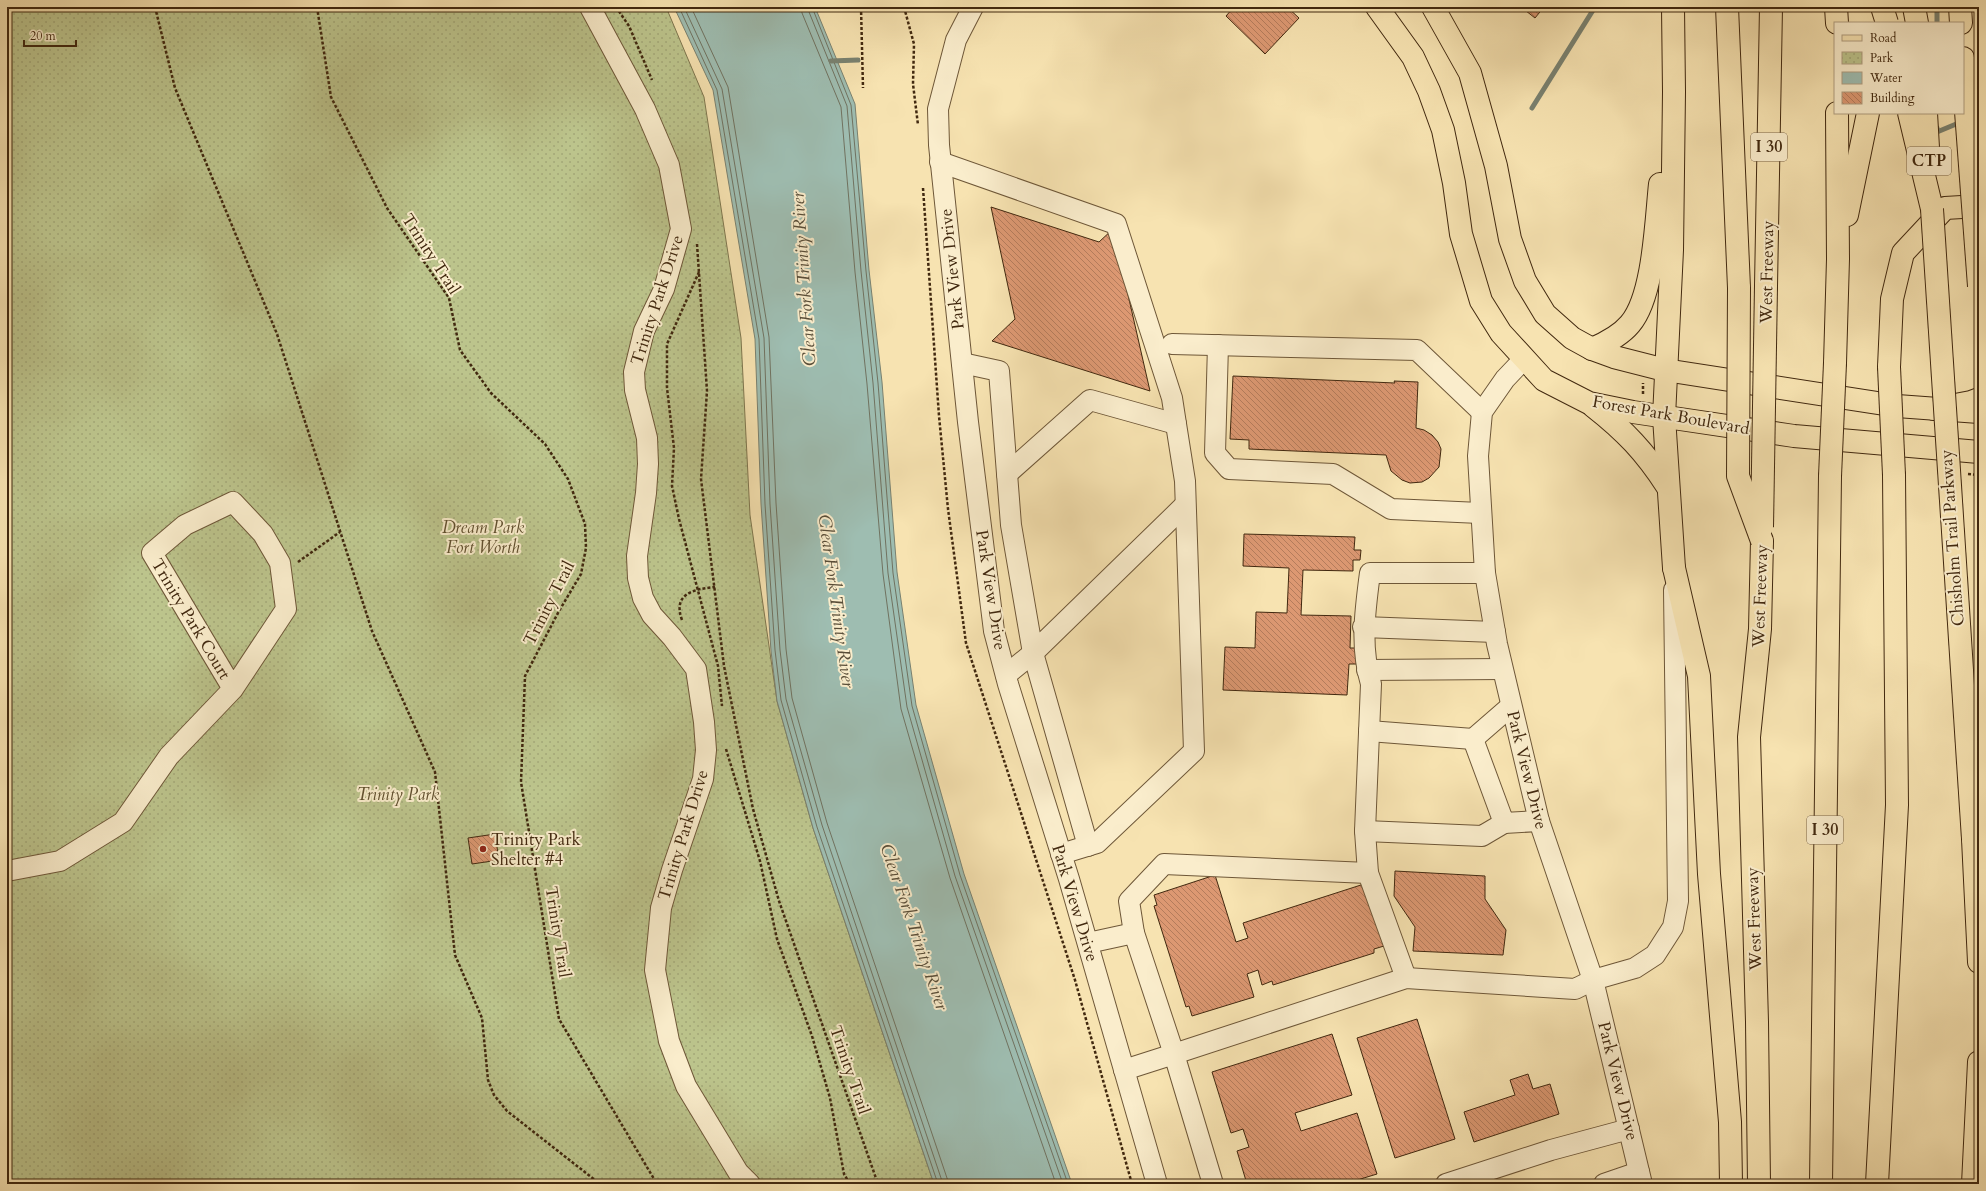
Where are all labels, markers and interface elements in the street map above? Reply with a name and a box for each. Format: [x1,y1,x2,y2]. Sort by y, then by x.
scale bar [24,22,76,48]
legend [1834,22,1964,114]
text: 20 m [30,28,57,44]
text: Road [1870,30,1897,46]
text: Park [1870,50,1894,66]
text: Water [1869,70,1903,86]
text: Building [1870,90,1915,106]
road number: I 30 [1751,133,1787,161]
road number: CTP [1907,147,1951,175]
water label: Clear Fork Trinity River [785,190,823,367]
street label: Park View Drive [934,207,970,331]
street label: Trinity Trail [396,209,466,299]
street label: West Freeway [1755,220,1779,325]
street label: Trinity Park Drive [625,232,689,368]
street label: Forest Park Boulevard [1591,390,1751,440]
street label: Chisholm Trail Parkway [1934,449,1970,627]
water label: Clear Fork Trinity River [811,513,861,690]
park label: Dream Park Fort Worth [442,516,525,559]
street label: Park View Drive [970,528,1012,652]
street label: West Freeway [1747,544,1773,649]
street label: Trinity Park Court [146,554,237,684]
street label: Trinity Trail [518,556,580,649]
street label: Park View Drive [1501,708,1553,832]
street label: Trinity Park Drive [652,767,714,903]
park label: Trinity Park [357,783,440,806]
road number: I 30 [1807,816,1843,844]
place label: Trinity Park Shelter #4 [491,828,581,871]
water label: Clear Fork Trinity River [874,840,955,1015]
street label: Park View Drive [1046,842,1104,964]
marker: Trinity Park Shelter #4 [478,844,488,854]
street label: West Freeway [1741,867,1767,972]
street label: Trinity Trail [539,885,577,980]
street label: Park View Drive [1592,1019,1644,1143]
street label: Trinity Trail [824,1023,876,1118]

